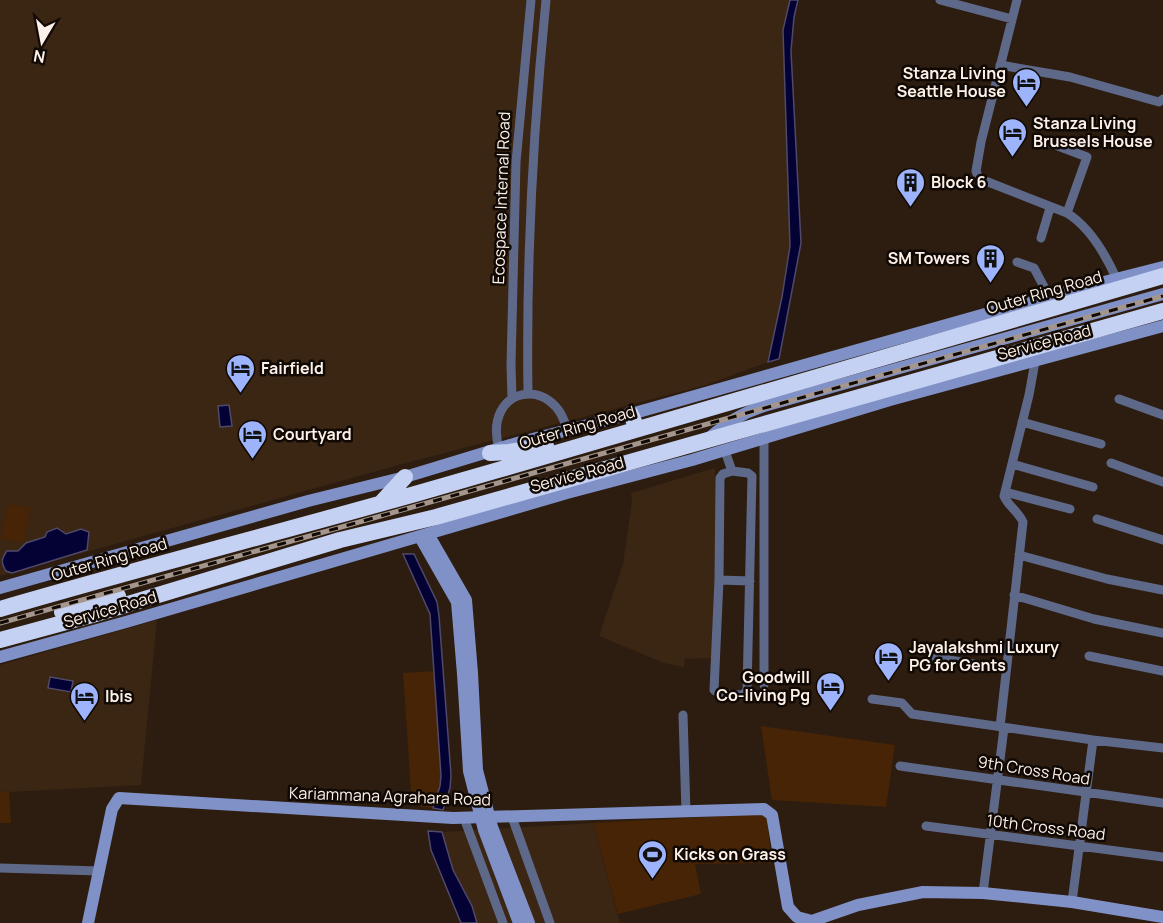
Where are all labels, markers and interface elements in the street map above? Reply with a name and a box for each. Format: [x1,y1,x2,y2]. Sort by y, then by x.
north arrow [12,12,72,72]
text: N [32,45,47,69]
place label: Stanza Living Seattle House [897,62,1006,102]
hotel icon: Stanza Living Seattle House [1011,66,1043,108]
street label: Ecospace Internal Road [487,111,515,285]
place label: Stanza Living Brussels House [1033,112,1153,152]
hotel icon: Stanza Living Brussels House [996,116,1028,158]
building icon: Block 6 [894,166,926,208]
place label: Block 6 [931,171,986,193]
building icon: SM Towers [975,242,1007,284]
place label: SM Towers [888,247,970,269]
street label: Outer Ring Road [984,265,1104,319]
street label: Service Road [995,319,1093,365]
hotel icon: Fairfield [224,352,256,394]
place label: Fairfield [261,357,324,379]
street label: Outer Ring Road [517,400,637,454]
hotel icon: Courtyard [236,418,268,460]
place label: Courtyard [273,423,352,445]
street label: Service Road [528,451,626,497]
street label: Outer Ring Road [49,532,169,586]
street label: Service Road [61,585,159,633]
place label: Jayalakshmi Luxury PG for Gents [909,636,1059,676]
hotel icon: Jayalakshmi Luxury PG for Gents [872,640,904,682]
place label: Goodwill Co-living Pg [716,666,810,706]
hotel icon: Goodwill Co-living Pg [815,670,847,712]
hotel icon: Ibis [68,680,100,722]
place label: Ibis [105,685,133,707]
street label: 9th Cross Road [976,750,1092,790]
street label: Kariammana Agrahara Road [289,781,491,811]
street label: 10th Cross Road [985,809,1107,845]
sports icon: Kicks on Grass [637,838,669,880]
place label: Kicks on Grass [674,843,786,865]

